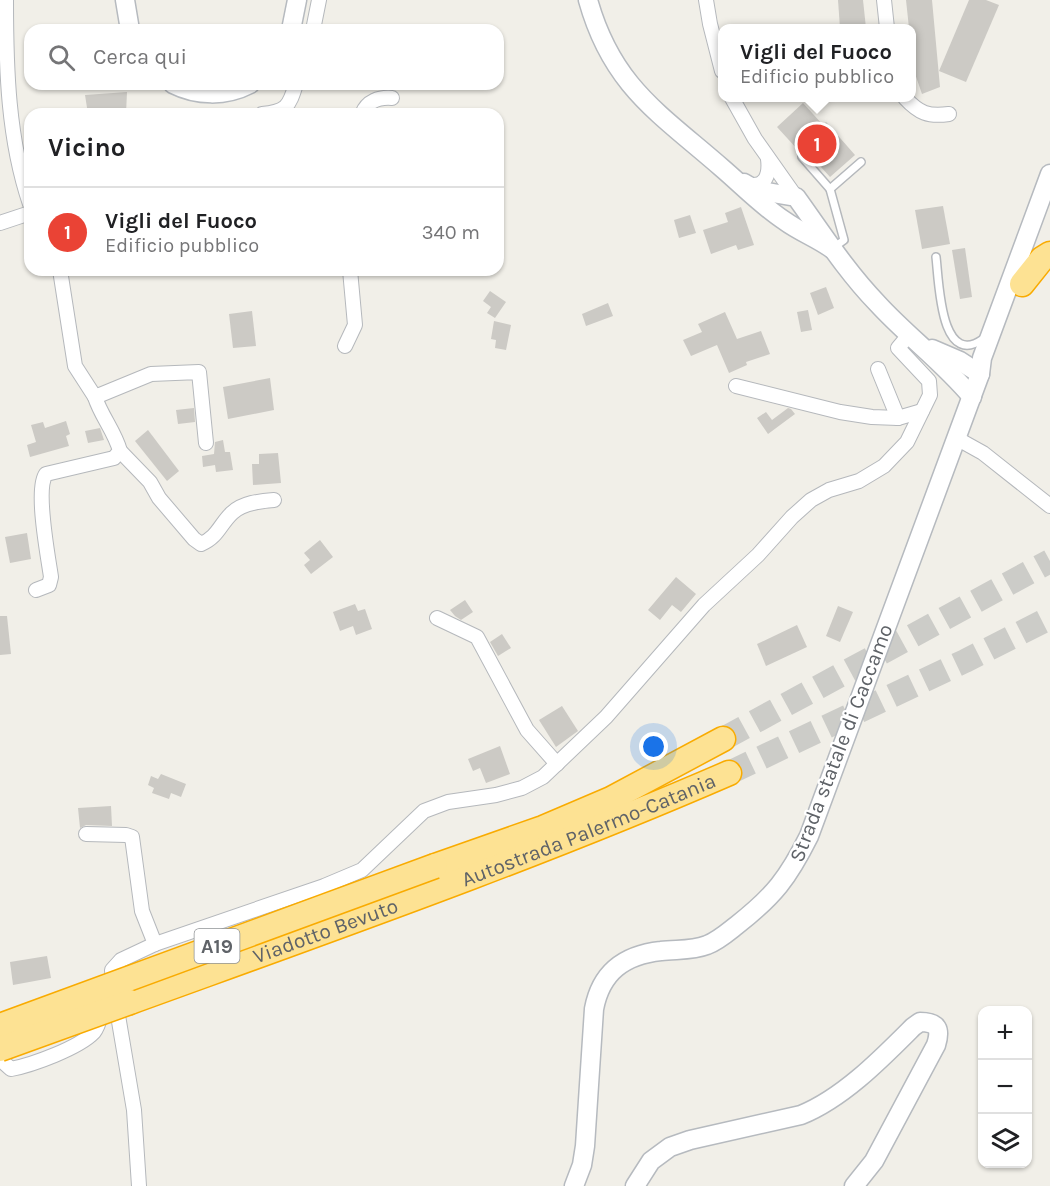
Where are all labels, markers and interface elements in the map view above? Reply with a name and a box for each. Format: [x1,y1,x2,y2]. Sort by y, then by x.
search box [24,24,504,90]
popup [718,24,916,102]
text: Vigli del Fuoco [740,39,892,65]
icon: search [45,41,78,74]
text: Cerca qui [93,44,187,70]
text: Edificio pubblico [740,65,894,88]
pin: 1 [798,122,836,166]
text: Vicino [48,132,125,163]
text: Vigli del Fuoco [105,208,257,234]
text: 1 [64,221,71,244]
text: 340 m [422,221,480,244]
text: Edificio pubblico [105,234,259,257]
street label: Strada statale di Caccamo [784,621,898,865]
your location [639,732,668,761]
street label: Autostrada Palermo-Catania [458,768,719,891]
street label: Viadotto Bevuto [250,894,401,968]
road number: A19 [194,929,240,963]
map controls [978,1006,1032,1168]
button: + [978,1006,1032,1060]
button: − [978,1060,1032,1114]
button: layers [978,1114,1032,1168]

